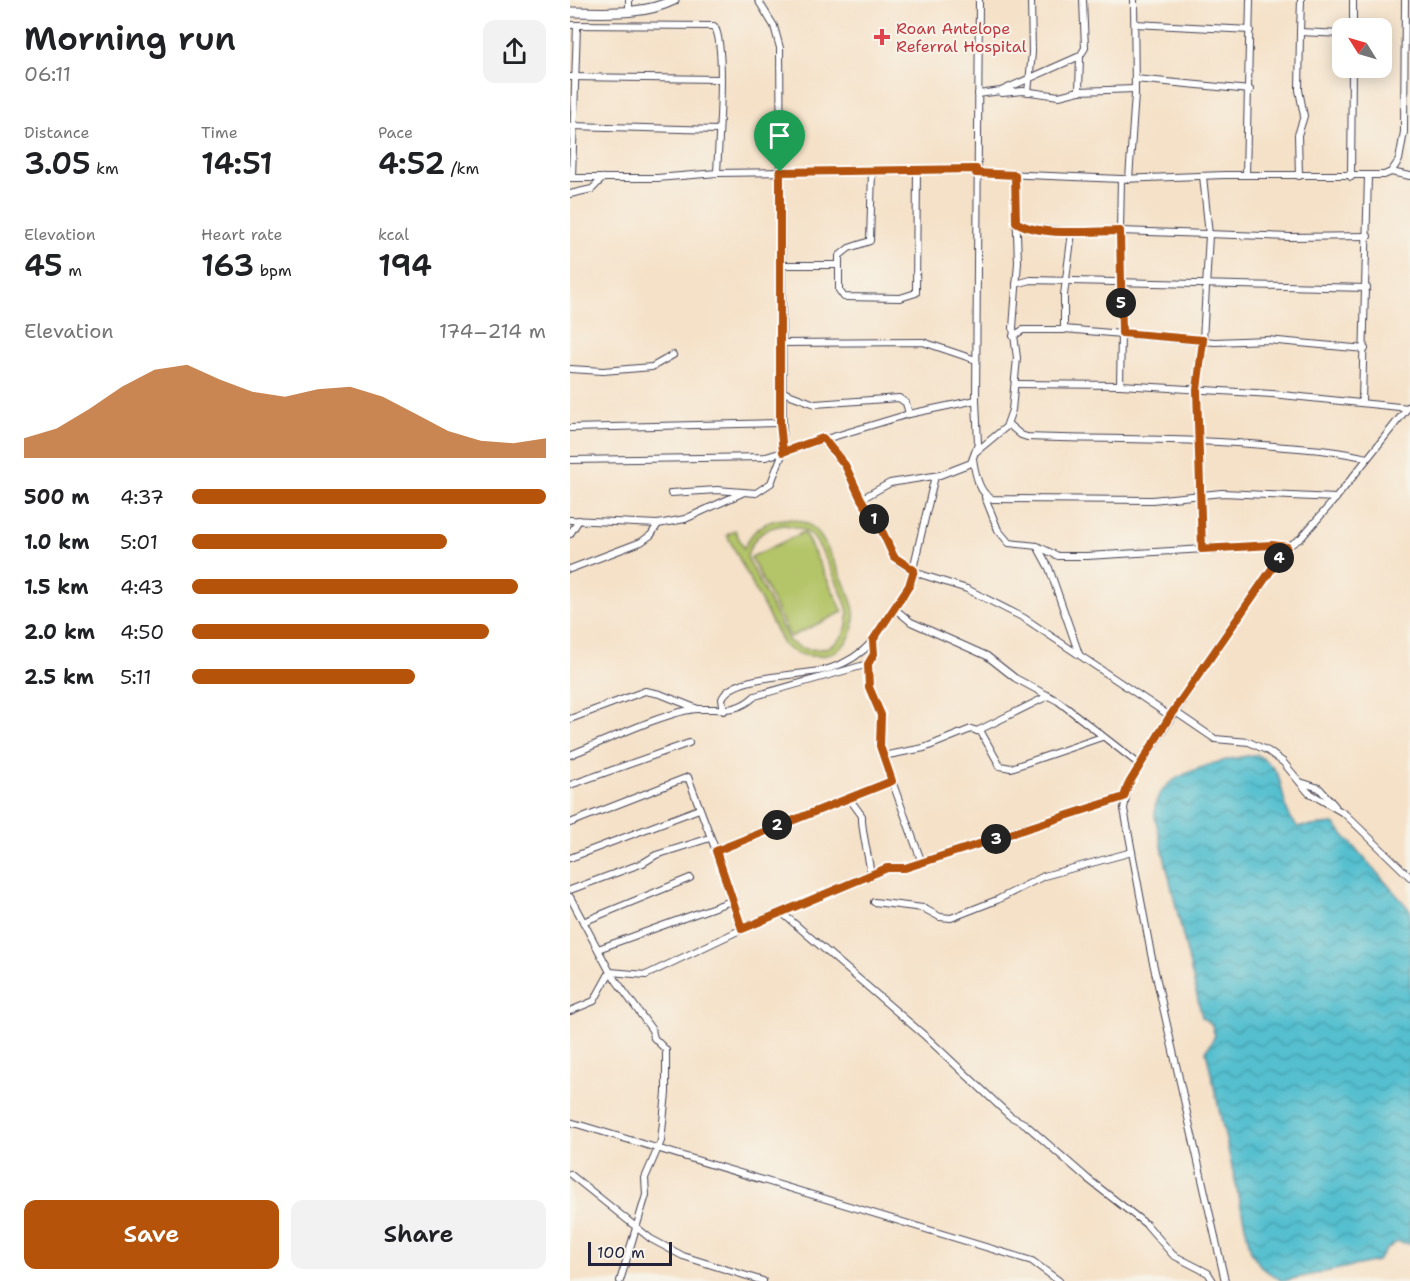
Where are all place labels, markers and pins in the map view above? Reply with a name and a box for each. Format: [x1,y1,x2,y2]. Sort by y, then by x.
place label: Roan Antelope Referral Hospital [896,18,1027,57]
marker: Roan Antelope Referral Hospital [873,28,891,46]
pin [754,110,805,172]
pin: 5 [1106,288,1136,318]
pin: 1 [859,504,889,534]
pin: 4 [1264,543,1294,573]
pin: 2 [762,810,792,840]
pin: 3 [981,824,1011,854]

